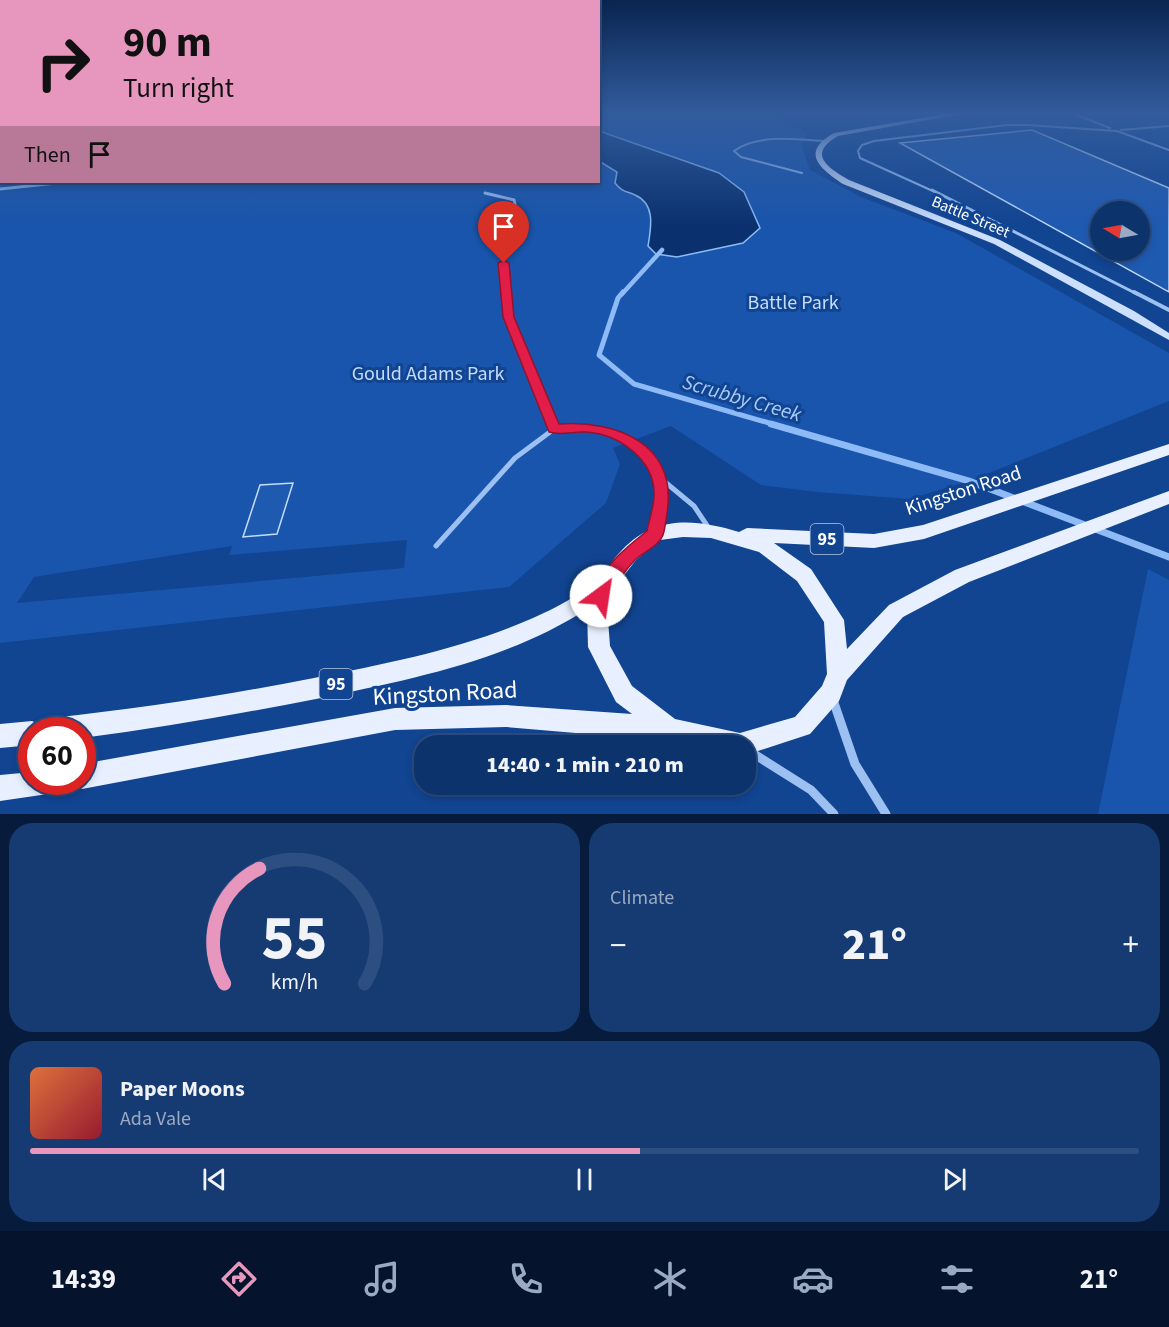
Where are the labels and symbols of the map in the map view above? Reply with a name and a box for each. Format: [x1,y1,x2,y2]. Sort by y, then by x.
street label: Battle Street [928,191,1014,244]
pin [478,201,529,263]
north arrow [1090,201,1150,261]
park label: Battle Park [747,289,839,317]
park label: Gould Adams Park [352,360,504,388]
water label: Scrubby Creek [679,367,806,430]
street label: Kingston Road [902,459,1025,523]
road number: 95 [810,524,844,554]
position arrow [569,564,633,628]
road number: 95 [320,669,352,699]
street label: Kingston Road [372,672,518,715]
speed limit sign: 60 [18,717,96,795]

